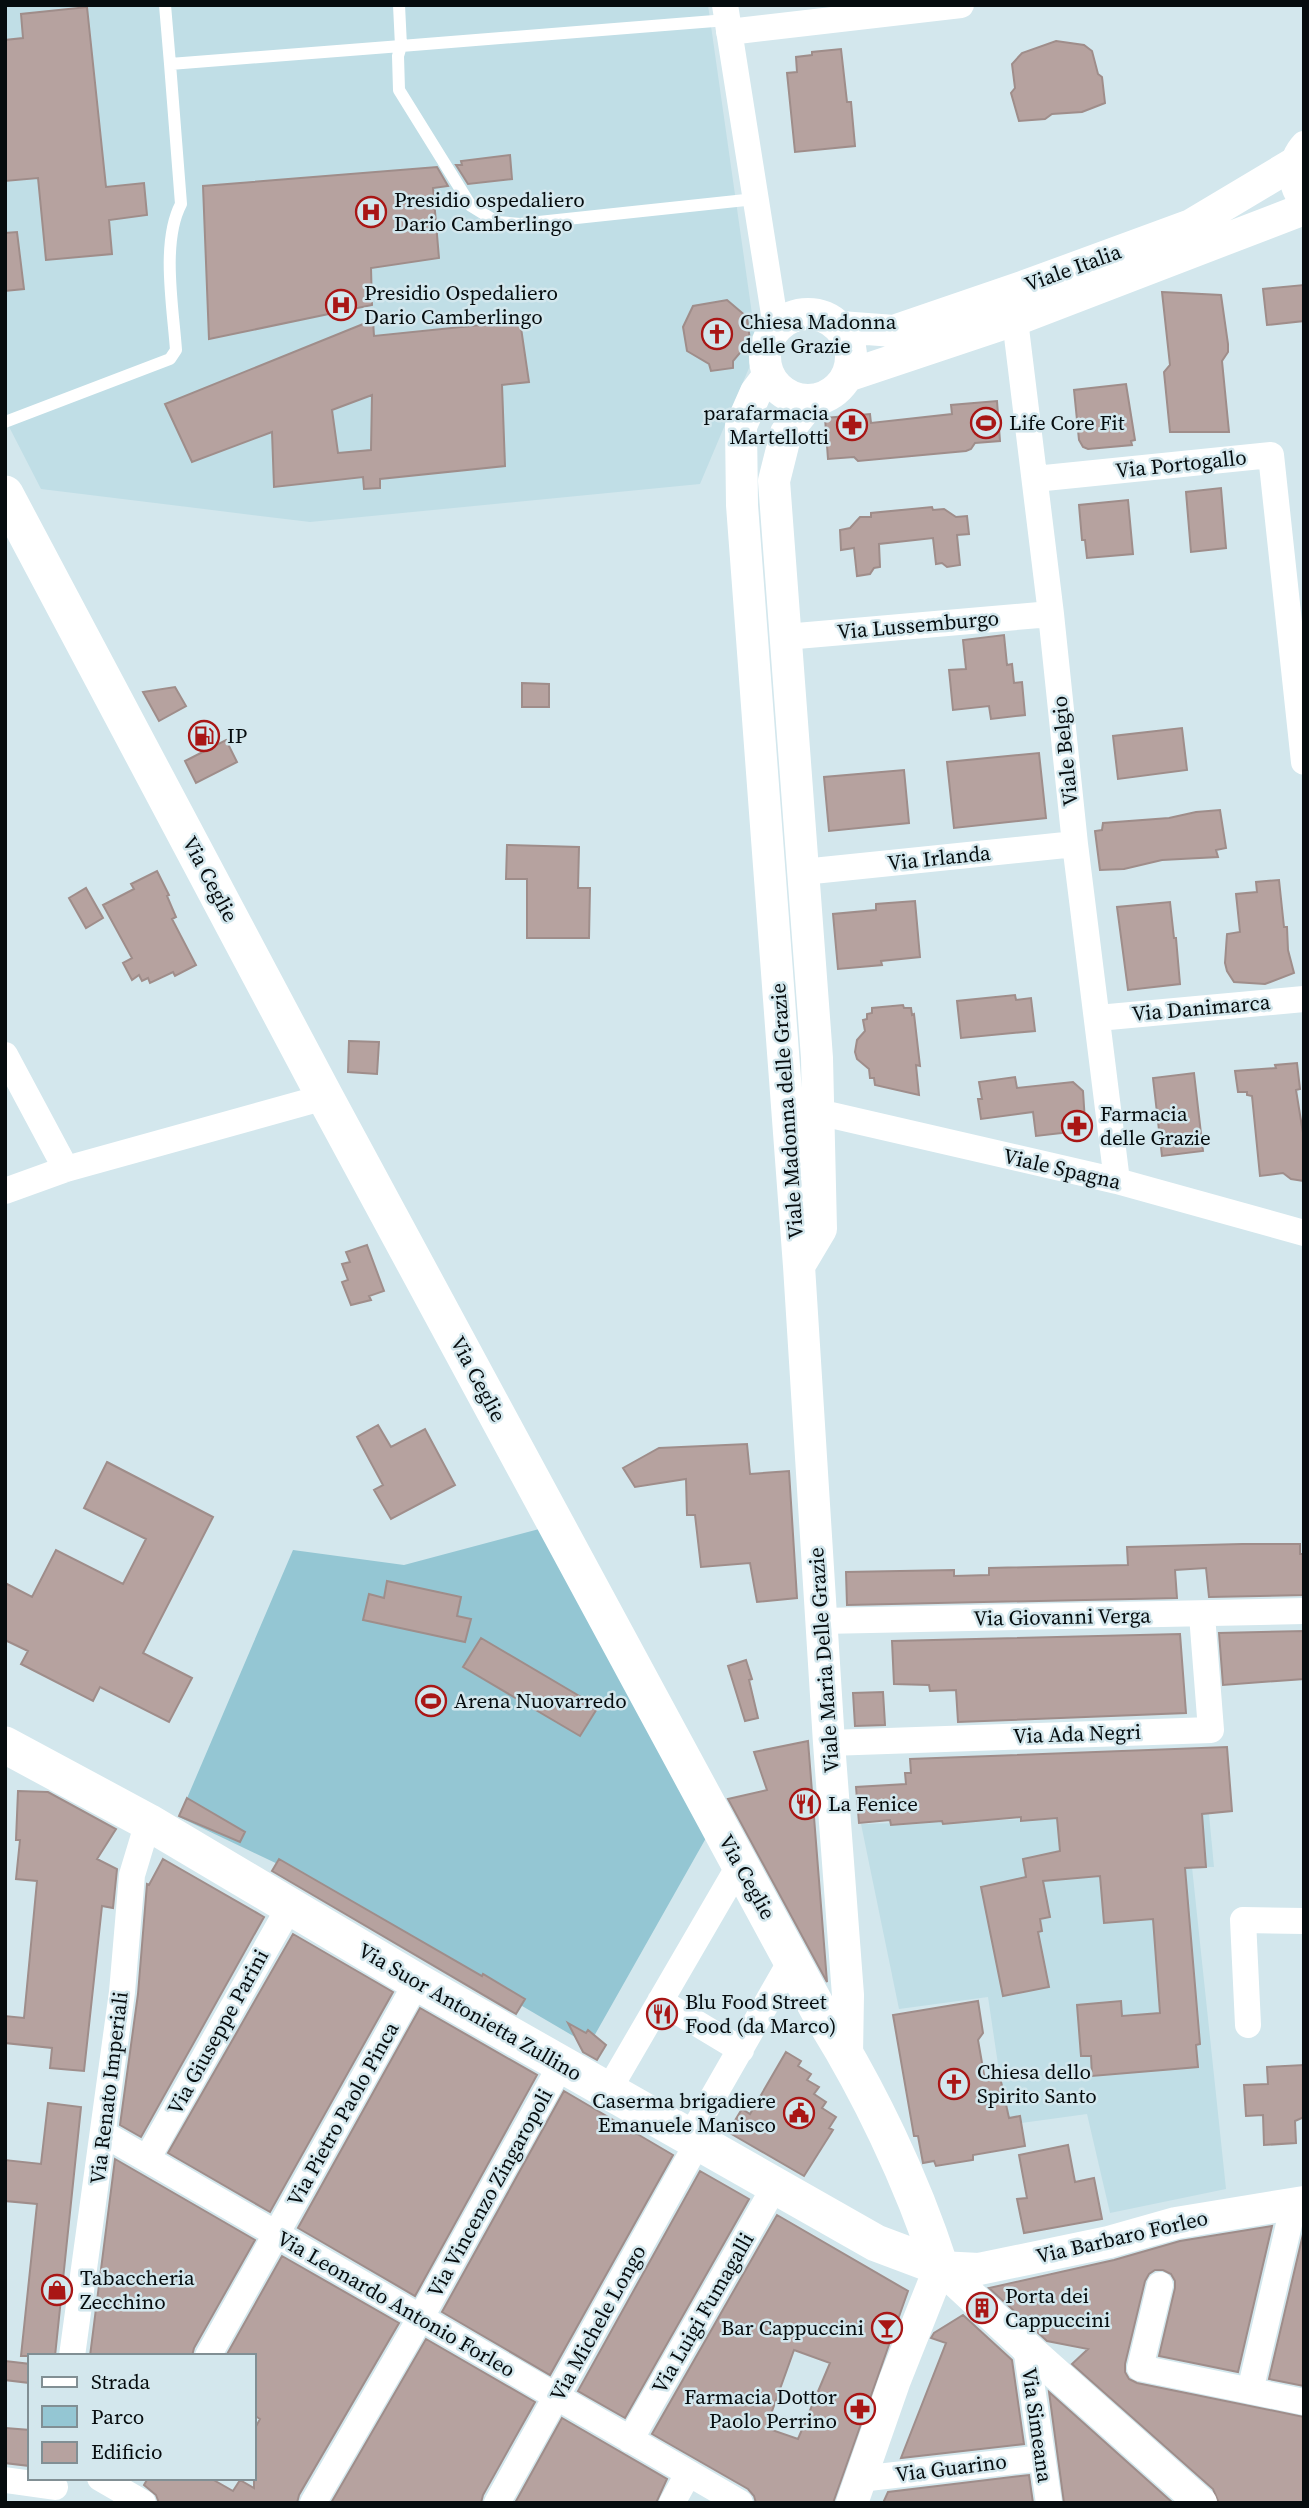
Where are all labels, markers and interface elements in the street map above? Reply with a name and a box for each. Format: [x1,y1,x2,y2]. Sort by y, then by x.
place label: Presidio ospedaliero Dario Camberlingo [394,185,585,238]
hospital icon: Presidio ospedaliero Dario Camberlingo [354,195,388,229]
street label: Viale Italia [1021,237,1125,298]
place label: Presidio Ospedaliero Dario Camberlingo [364,278,558,331]
hospital icon: Presidio Ospedaliero Dario Camberlingo [324,288,358,322]
place label: Chiesa Madonna delle Grazie [740,307,897,360]
church icon: Chiesa Madonna delle Grazie [700,317,734,351]
place label: parafarmacia Martellotti [703,398,829,451]
sports icon: Life Core Fit [969,406,1003,440]
pharmacy icon: parafarmacia Martellotti [835,408,869,442]
place label: Life Core Fit [1009,408,1125,437]
street label: Via Portogallo [1114,442,1248,485]
street label: Via Lussemburgo [836,603,1000,646]
street label: Viale Belgio [1044,694,1085,808]
fuel station icon: IP [187,719,221,753]
place label: IP [227,721,247,750]
street label: Via Ceglie [176,831,245,927]
street label: Via Irlanda [886,838,992,877]
street label: Viale Madonna delle Grazie [763,982,810,1240]
street label: Via Danimarca [1130,987,1272,1028]
place label: Farmacia delle Grazie [1100,1099,1211,1152]
pharmacy icon: Farmacia delle Grazie [1060,1109,1094,1143]
street label: Viale Spagna [1000,1141,1124,1196]
street label: Via Ceglie [444,1331,513,1427]
street label: Viale Maria Delle Grazie [801,1546,846,1774]
street label: Via Giovanni Verga [973,1600,1151,1633]
sports icon: Arena Nuovarredo [414,1684,448,1718]
place label: Arena Nuovarredo [454,1686,627,1715]
street label: Via Ada Negri [1012,1717,1141,1750]
restaurant icon: La Fenice [788,1787,822,1821]
place label: La Fenice [828,1789,918,1818]
street label: Via Ceglie [712,1829,783,1925]
street label: Via Suor Antonietta Zullino [353,1936,587,2088]
street label: Via Giuseppe Parini [160,1944,275,2120]
place label: Blu Food Street Food (da Marco) [685,1987,836,2040]
street label: Via Renato Imperiali [82,1990,135,2186]
restaurant icon: Blu Food Street Food (da Marco) [645,1997,679,2031]
street label: Via Pietro Paolo Pinca [280,2016,405,2211]
place label: Chiesa dello Spirito Santo [977,2057,1097,2110]
church icon: Chiesa dello Spirito Santo [937,2067,971,2101]
street label: Via Vincenzo Zingaropoli [420,2083,559,2302]
place label: Caserma brigadiere Emanuele Manisco [592,2086,776,2139]
public building icon: Caserma brigadiere Emanuele Manisco [782,2096,816,2130]
street label: Via Barbaro Forleo [1033,2203,1211,2270]
street label: Via Leonardo Antonio Forleo [272,2223,521,2384]
street label: Via Luigi Fumagalli [645,2227,760,2398]
street label: Via Michele Longo [543,2239,653,2406]
place label: Tabaccheria Zecchino [80,2263,195,2316]
shop icon: Tabaccheria Zecchino [40,2273,74,2307]
place label: Porta dei Cappuccini [1005,2281,1110,2334]
building icon: Porta dei Cappuccini [965,2291,999,2325]
bar icon: Bar Cappuccini [870,2311,904,2345]
place label: Bar Cappuccini [721,2313,864,2342]
legend [28,2354,256,2480]
street label: Via Simeana [1015,2366,1060,2485]
text: Strada [91,2367,150,2396]
place label: Farmacia Dottor Paolo Perrino [684,2382,837,2435]
pharmacy icon: Farmacia Dottor Paolo Perrino [843,2392,877,2426]
text: Parco [91,2402,144,2431]
text: Edificio [91,2437,163,2466]
street label: Via Guarino [894,2446,1008,2489]

